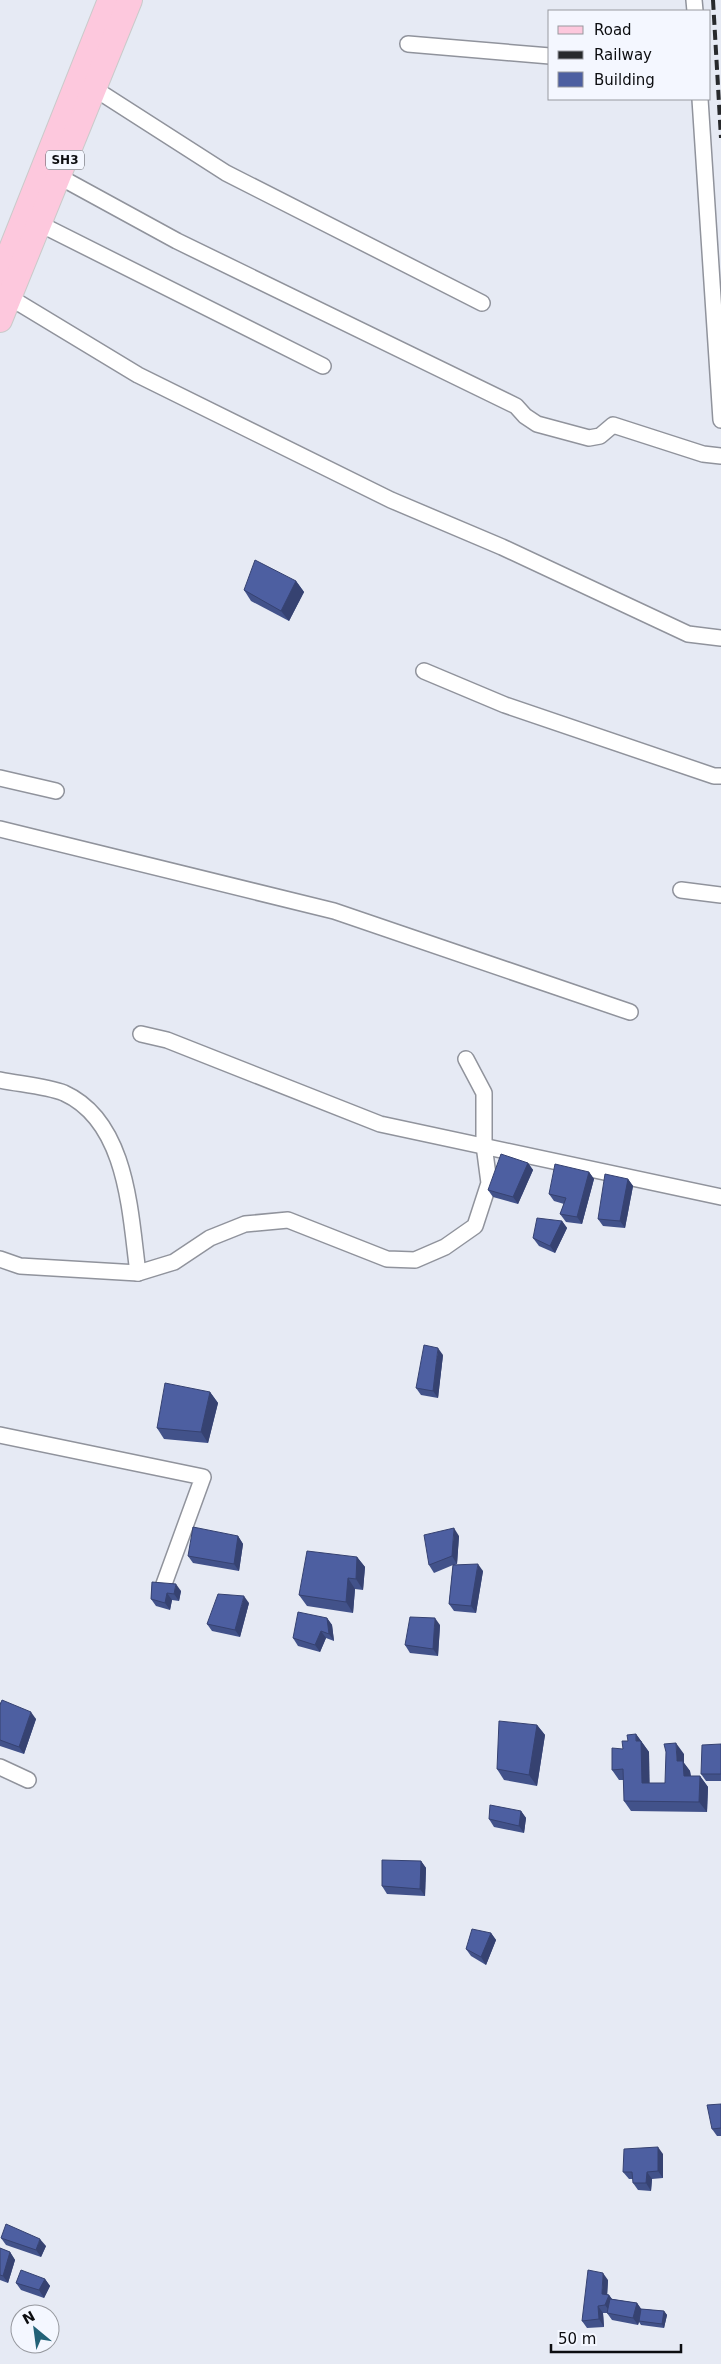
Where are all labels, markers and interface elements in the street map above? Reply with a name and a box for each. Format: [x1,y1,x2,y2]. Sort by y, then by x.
legend [548,10,711,100]
text: Road [594,21,632,39]
text: Railway [594,46,652,64]
text: Building [594,71,655,89]
road number: SH3 [46,150,84,170]
north arrow [10,2304,60,2354]
text: N [20,2308,38,2327]
scale bar [551,2322,681,2354]
text: 50 m [558,2330,596,2348]

